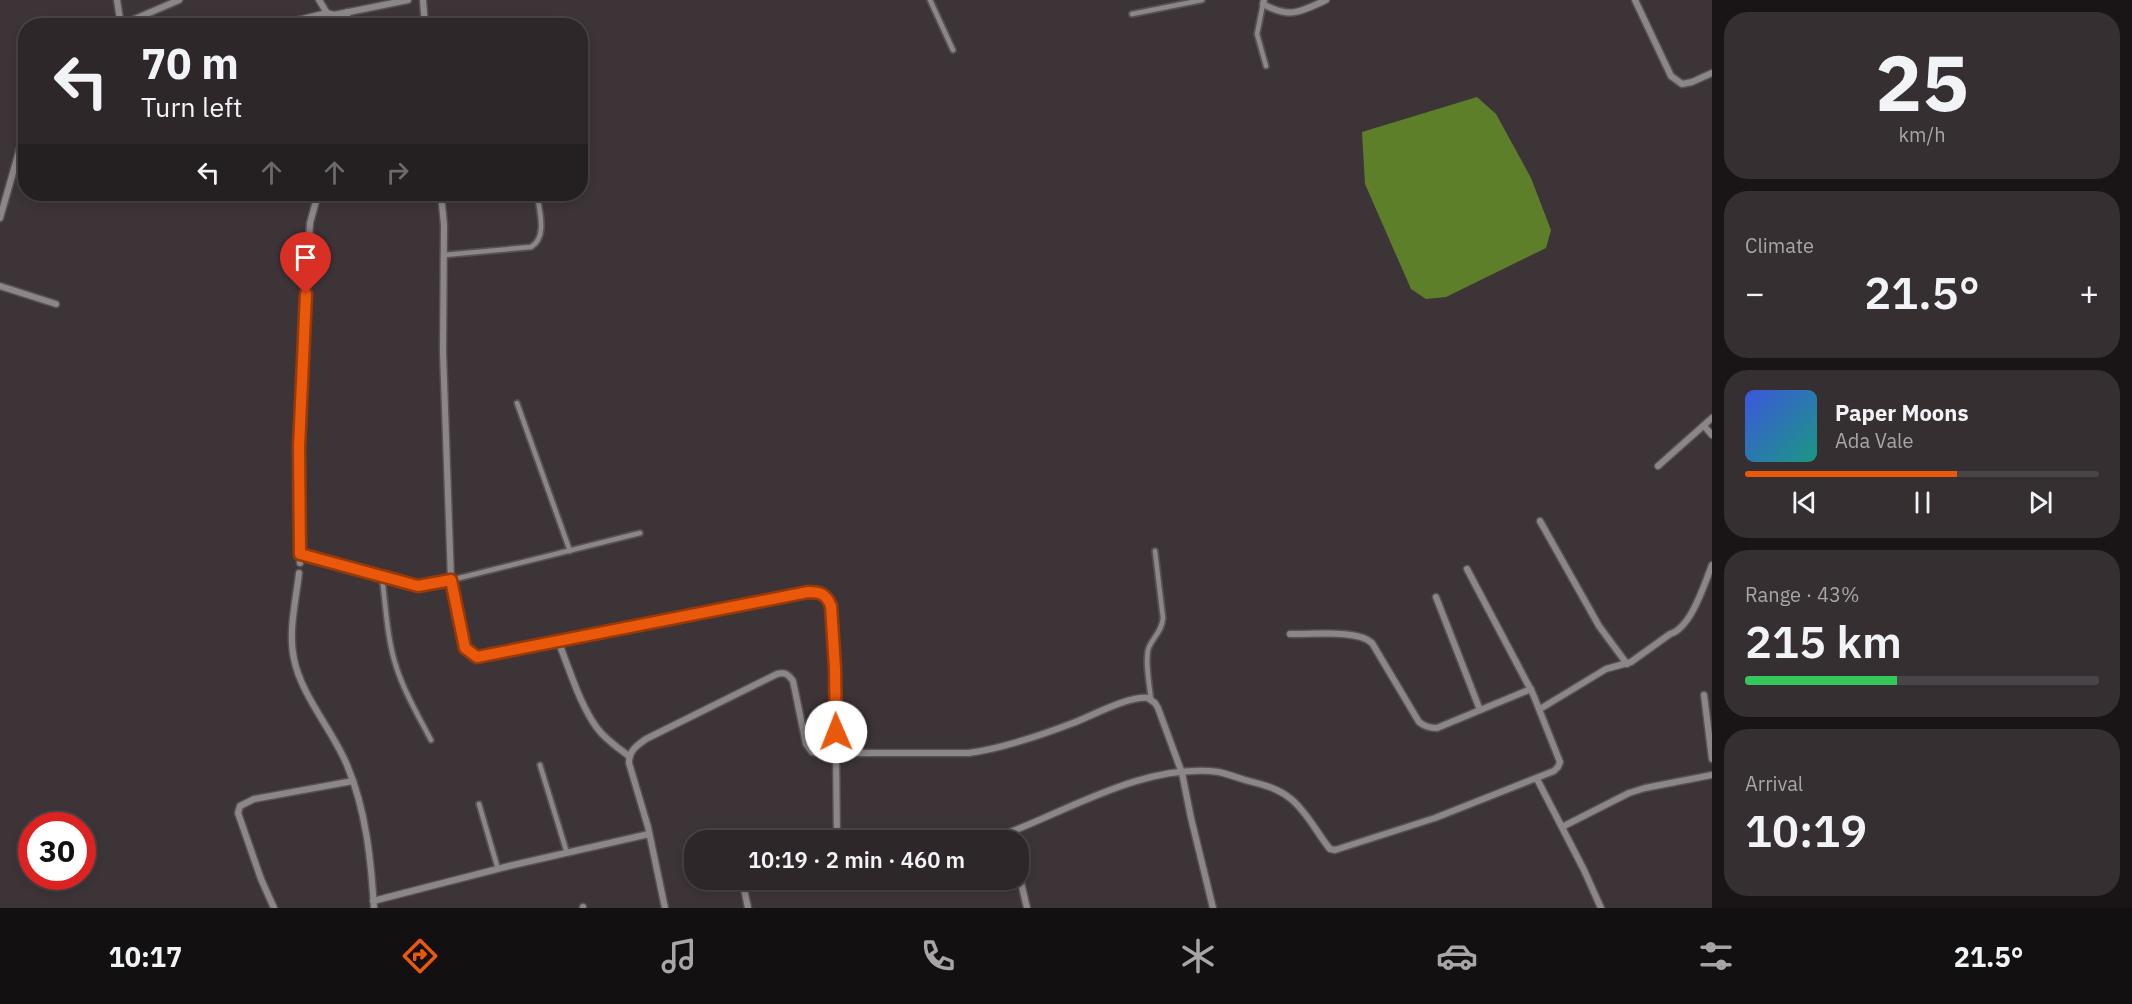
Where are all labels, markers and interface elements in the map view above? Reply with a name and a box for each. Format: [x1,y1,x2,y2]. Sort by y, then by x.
text: 25 [1875,31,1969,132]
text: 70 m [141,36,239,91]
icon: left [42,42,120,120]
text: Turn left [141,89,242,124]
text: km/h [1898,121,1946,148]
icon: left [192,156,225,189]
icon: ahead [255,156,288,189]
icon: ahead [318,156,351,189]
icon: right [381,156,414,189]
pin [280,232,331,294]
text: Climate [1745,232,1814,259]
icon: arrive [289,241,322,274]
text: 21.5° [1864,263,1980,321]
text: − [1745,271,1765,314]
text: + [2079,271,2099,314]
text: Paper Moons [1835,398,1968,427]
text: Ada Vale [1835,427,1914,454]
icon: previous [1788,486,1821,519]
icon: pause [1906,486,1939,519]
icon: next [2024,486,2057,519]
text: Range · 43% [1745,581,1860,608]
text: 215 km [1745,612,1902,670]
position arrow [804,700,868,764]
text: Arrival [1745,770,1803,797]
text: 10:19 [1745,801,1867,859]
speed limit sign: 30 [18,812,96,890]
text: 10:19 · 2 min · 460 m [748,845,965,874]
icon: directions [399,935,441,977]
icon: music [658,935,700,977]
icon: phone [917,935,959,977]
icon: climate [1177,935,1219,977]
icon: car [1436,935,1478,977]
icon: filters [1695,935,1737,977]
text: 10:17 [109,939,182,974]
text: 21.5° [1954,939,2023,974]

